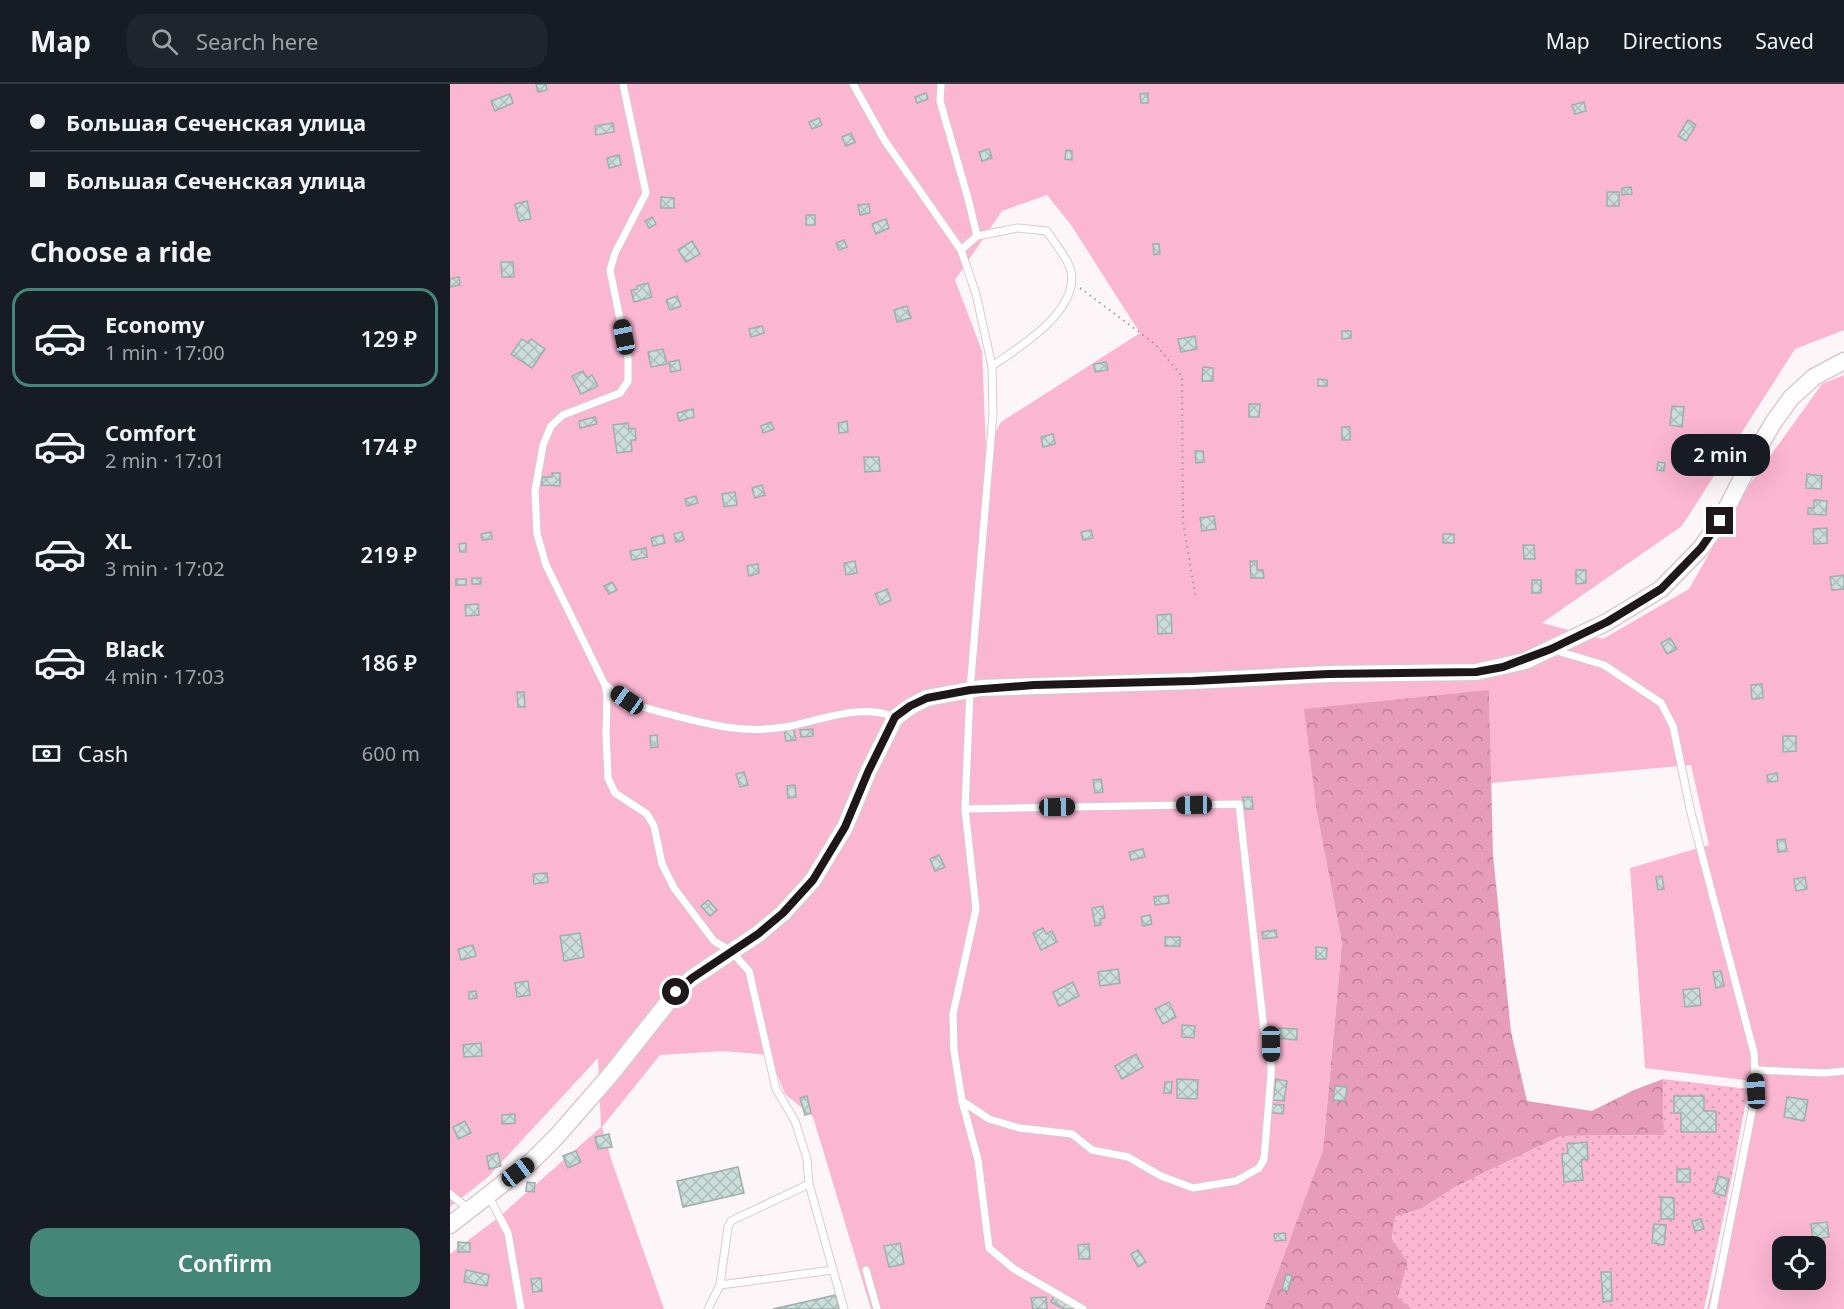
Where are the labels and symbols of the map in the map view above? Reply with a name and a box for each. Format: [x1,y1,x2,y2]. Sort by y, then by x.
car [612,318,636,356]
callout: 2 min [1670,434,1770,476]
route end [1706,507,1733,534]
car [607,682,647,718]
car [1176,796,1212,814]
car [1039,798,1075,816]
route start [662,978,689,1005]
car [1262,1026,1280,1062]
car [1746,1073,1766,1109]
car [498,1154,538,1190]

